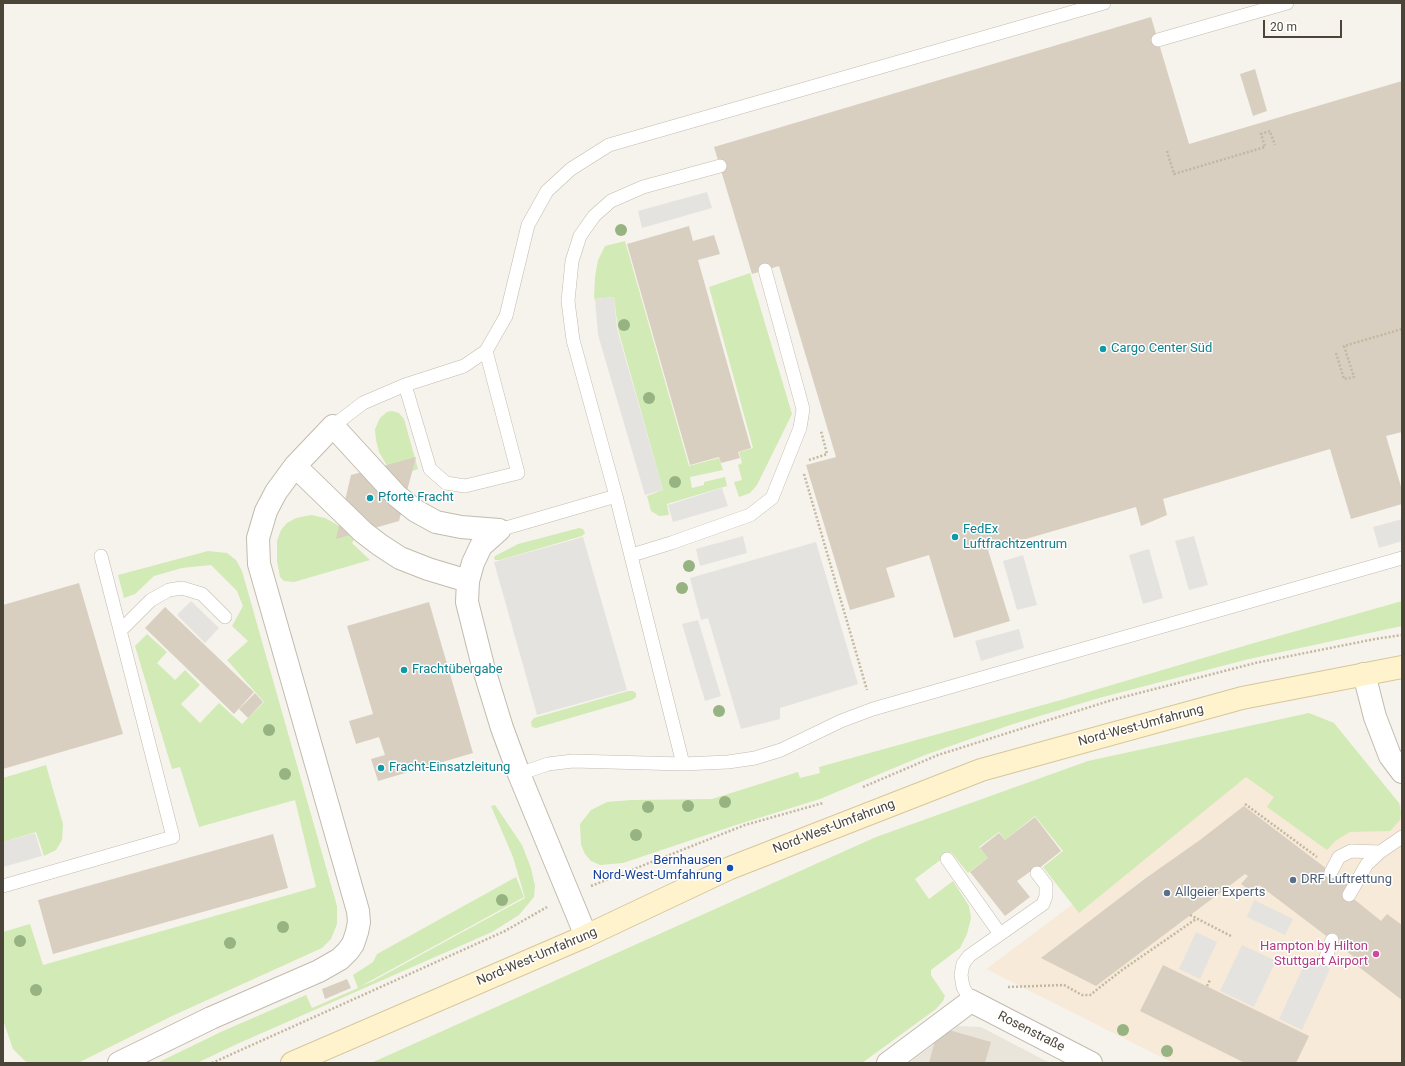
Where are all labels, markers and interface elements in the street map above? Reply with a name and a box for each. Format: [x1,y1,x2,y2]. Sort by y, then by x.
scale bar [1265,12,1344,38]
text: 20 m [1270,20,1297,34]
place label: Cargo Center Süd [1111,341,1212,357]
marker: Cargo Center Süd [1098,344,1108,354]
place label: Pforte Fracht [378,490,454,506]
marker: Pforte Fracht [365,493,375,503]
place label: FedEx Luftfrachtzentrum [963,522,1067,553]
marker: FedEx Luftfrachtzentrum [950,532,960,542]
place label: Frachtübergabe [412,662,503,678]
marker: Frachtübergabe [399,665,409,675]
street label: Nord-West-Umfahrung [1077,702,1205,750]
place label: Fracht-Einsatzleitung [389,760,510,776]
marker: Fracht-Einsatzleitung [376,763,386,773]
street label: Nord-West-Umfahrung [771,797,897,857]
place label: Bernhausen Nord-West-Umfahrung [593,853,722,884]
marker: Bernhausen Nord-West-Umfahrung [725,863,735,873]
place label: DRF Luftrettung [1301,872,1392,888]
marker: DRF Luftrettung [1288,875,1298,885]
place label: Allgeier Experts [1175,885,1265,901]
marker: Allgeier Experts [1162,888,1172,898]
street label: Nord-West-Umfahrung [474,925,600,989]
place label: Hampton by Hilton Stuttgart Airport [1260,939,1368,970]
marker: Hampton by Hilton Stuttgart Airport [1371,949,1381,959]
street label: Rosenstraße [995,1008,1067,1056]

